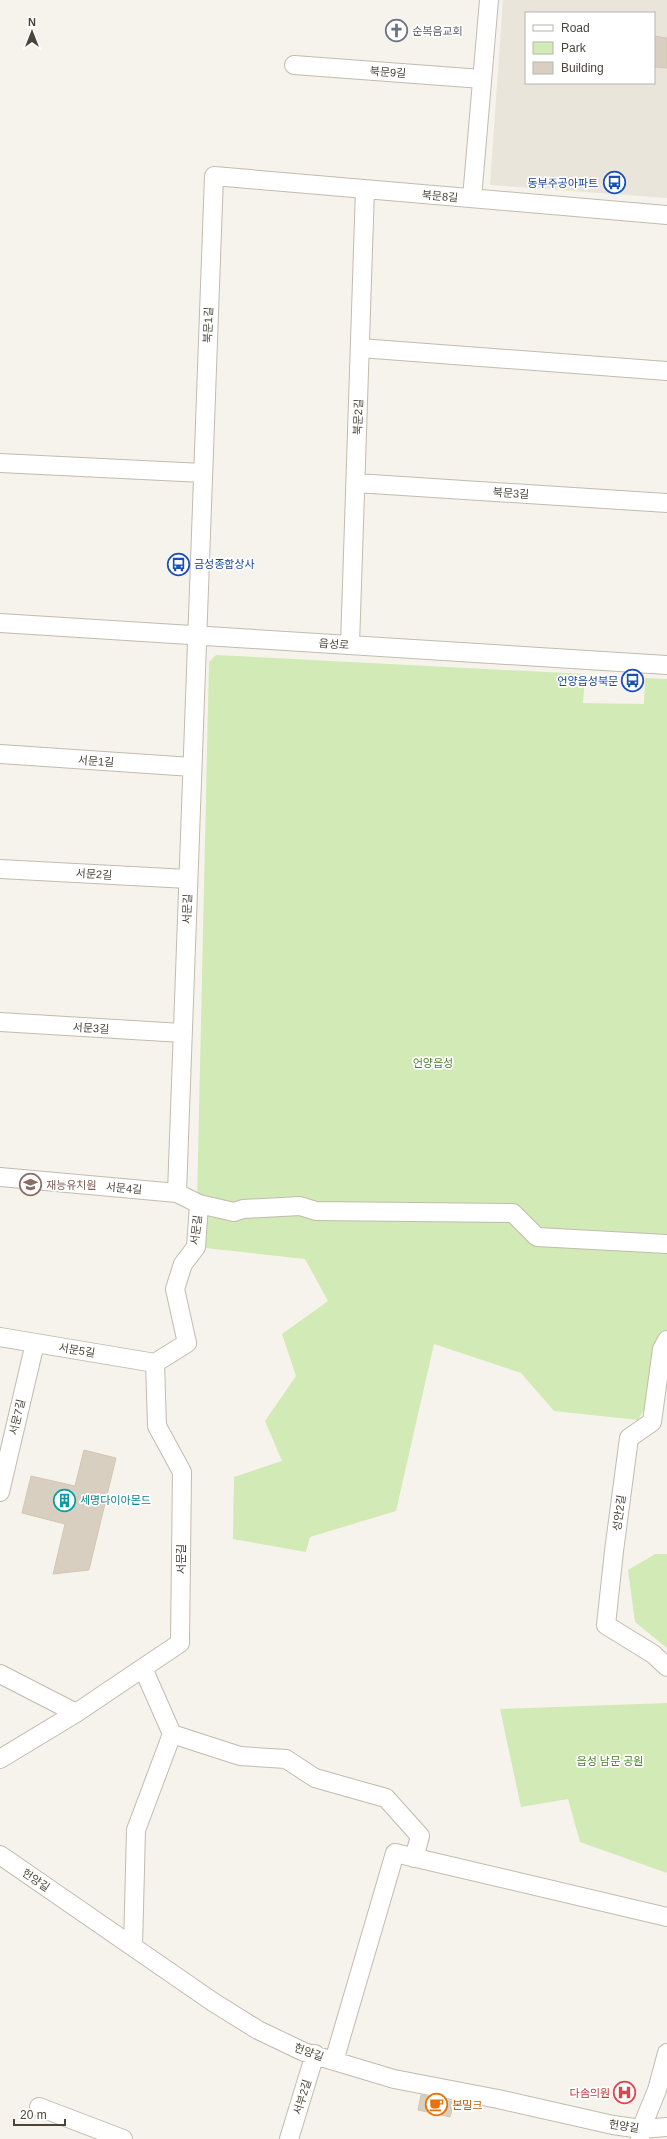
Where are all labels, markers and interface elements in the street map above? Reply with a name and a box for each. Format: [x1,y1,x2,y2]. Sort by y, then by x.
north arrow [12,12,52,52]
legend [525,12,655,84]
text: N [28,16,36,28]
church icon: 순복음교회 [384,18,410,44]
text: Road [561,21,590,35]
place label: 순복음교회 [412,25,463,37]
text: Park [561,41,587,55]
text: Building [561,61,604,75]
street label: 북문9길 [369,65,407,79]
bus stop icon: 동부주공아파트 [601,170,627,196]
place label: 동부주공아파트 [527,177,598,189]
street label: 북문8길 [421,188,459,204]
street label: 북문1길 [201,307,215,343]
street label: 북문2길 [351,399,365,435]
street label: 북문3길 [492,486,530,500]
bus stop icon: 금성종합상사 [165,551,191,577]
place label: 금성종합상사 [194,558,255,570]
street label: 읍성로 [318,637,350,651]
bus stop icon: 언양읍성북문 [620,668,646,694]
place label: 언양읍성북문 [557,675,618,687]
street label: 서문1길 [77,754,115,768]
street label: 서문2길 [75,867,113,881]
street label: 서문길 [180,894,194,924]
street label: 서문3길 [72,1021,110,1035]
park label: 언양읍성 [413,1057,453,1069]
school or university icon: 재능유치원 [17,1172,43,1198]
place label: 재능유치원 [46,1179,97,1191]
street label: 서문4길 [105,1180,143,1196]
street label: 서문길 [188,1214,204,1246]
street label: 서문5길 [58,1341,96,1359]
street label: 서문7길 [7,1398,27,1436]
building icon: 세명다이아몬드 [52,1487,78,1513]
place label: 세명다이아몬드 [80,1494,151,1506]
street label: 성안2길 [611,1494,627,1532]
street label: 서문길 [175,1544,187,1574]
park label: 읍성 남문 공원 [577,1755,643,1767]
street label: 헌양길 [20,1867,52,1893]
street label: 헌양길 [293,2041,325,2063]
street label: 서부2길 [291,2078,313,2116]
hospital icon: 다솜의원 [612,2080,638,2106]
place label: 다솜의원 [570,2087,610,2099]
cafe icon: 본밀크 [423,2092,449,2118]
place label: 본밀크 [452,2099,482,2111]
scale bar [14,2101,65,2127]
text: 20 m [20,2108,47,2122]
street label: 헌양길 [608,2118,640,2134]

